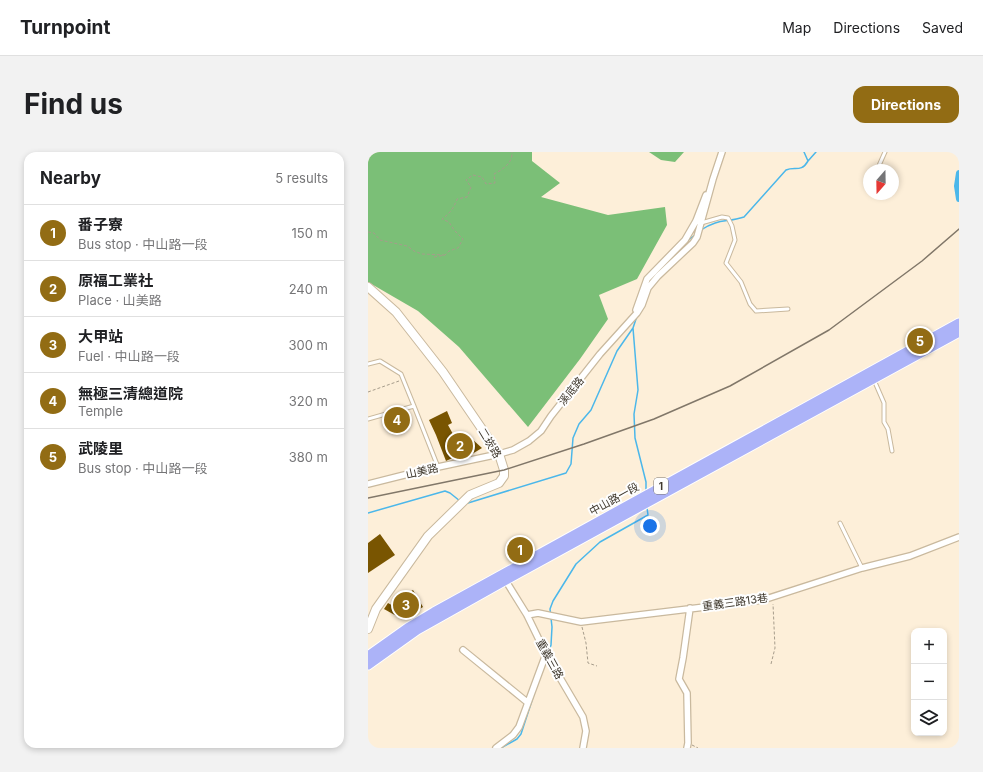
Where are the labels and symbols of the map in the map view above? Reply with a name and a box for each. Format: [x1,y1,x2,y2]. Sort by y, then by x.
north arrow [863,164,899,200]
pin: 5 [907,326,933,356]
street label: 溪底路 [555,374,587,408]
pin: 4 [384,405,410,435]
street label: 二崁路 [476,425,504,461]
pin: 2 [447,431,473,461]
street label: 山美路 [404,460,440,482]
road number: 1 [654,478,668,494]
street label: 中山路一段 [587,480,641,518]
your location [640,516,660,536]
pin: 1 [507,535,533,565]
pin: 3 [393,590,419,620]
street label: 重義三路13巷 [701,590,769,614]
street label: 重義三路 [533,636,567,682]

